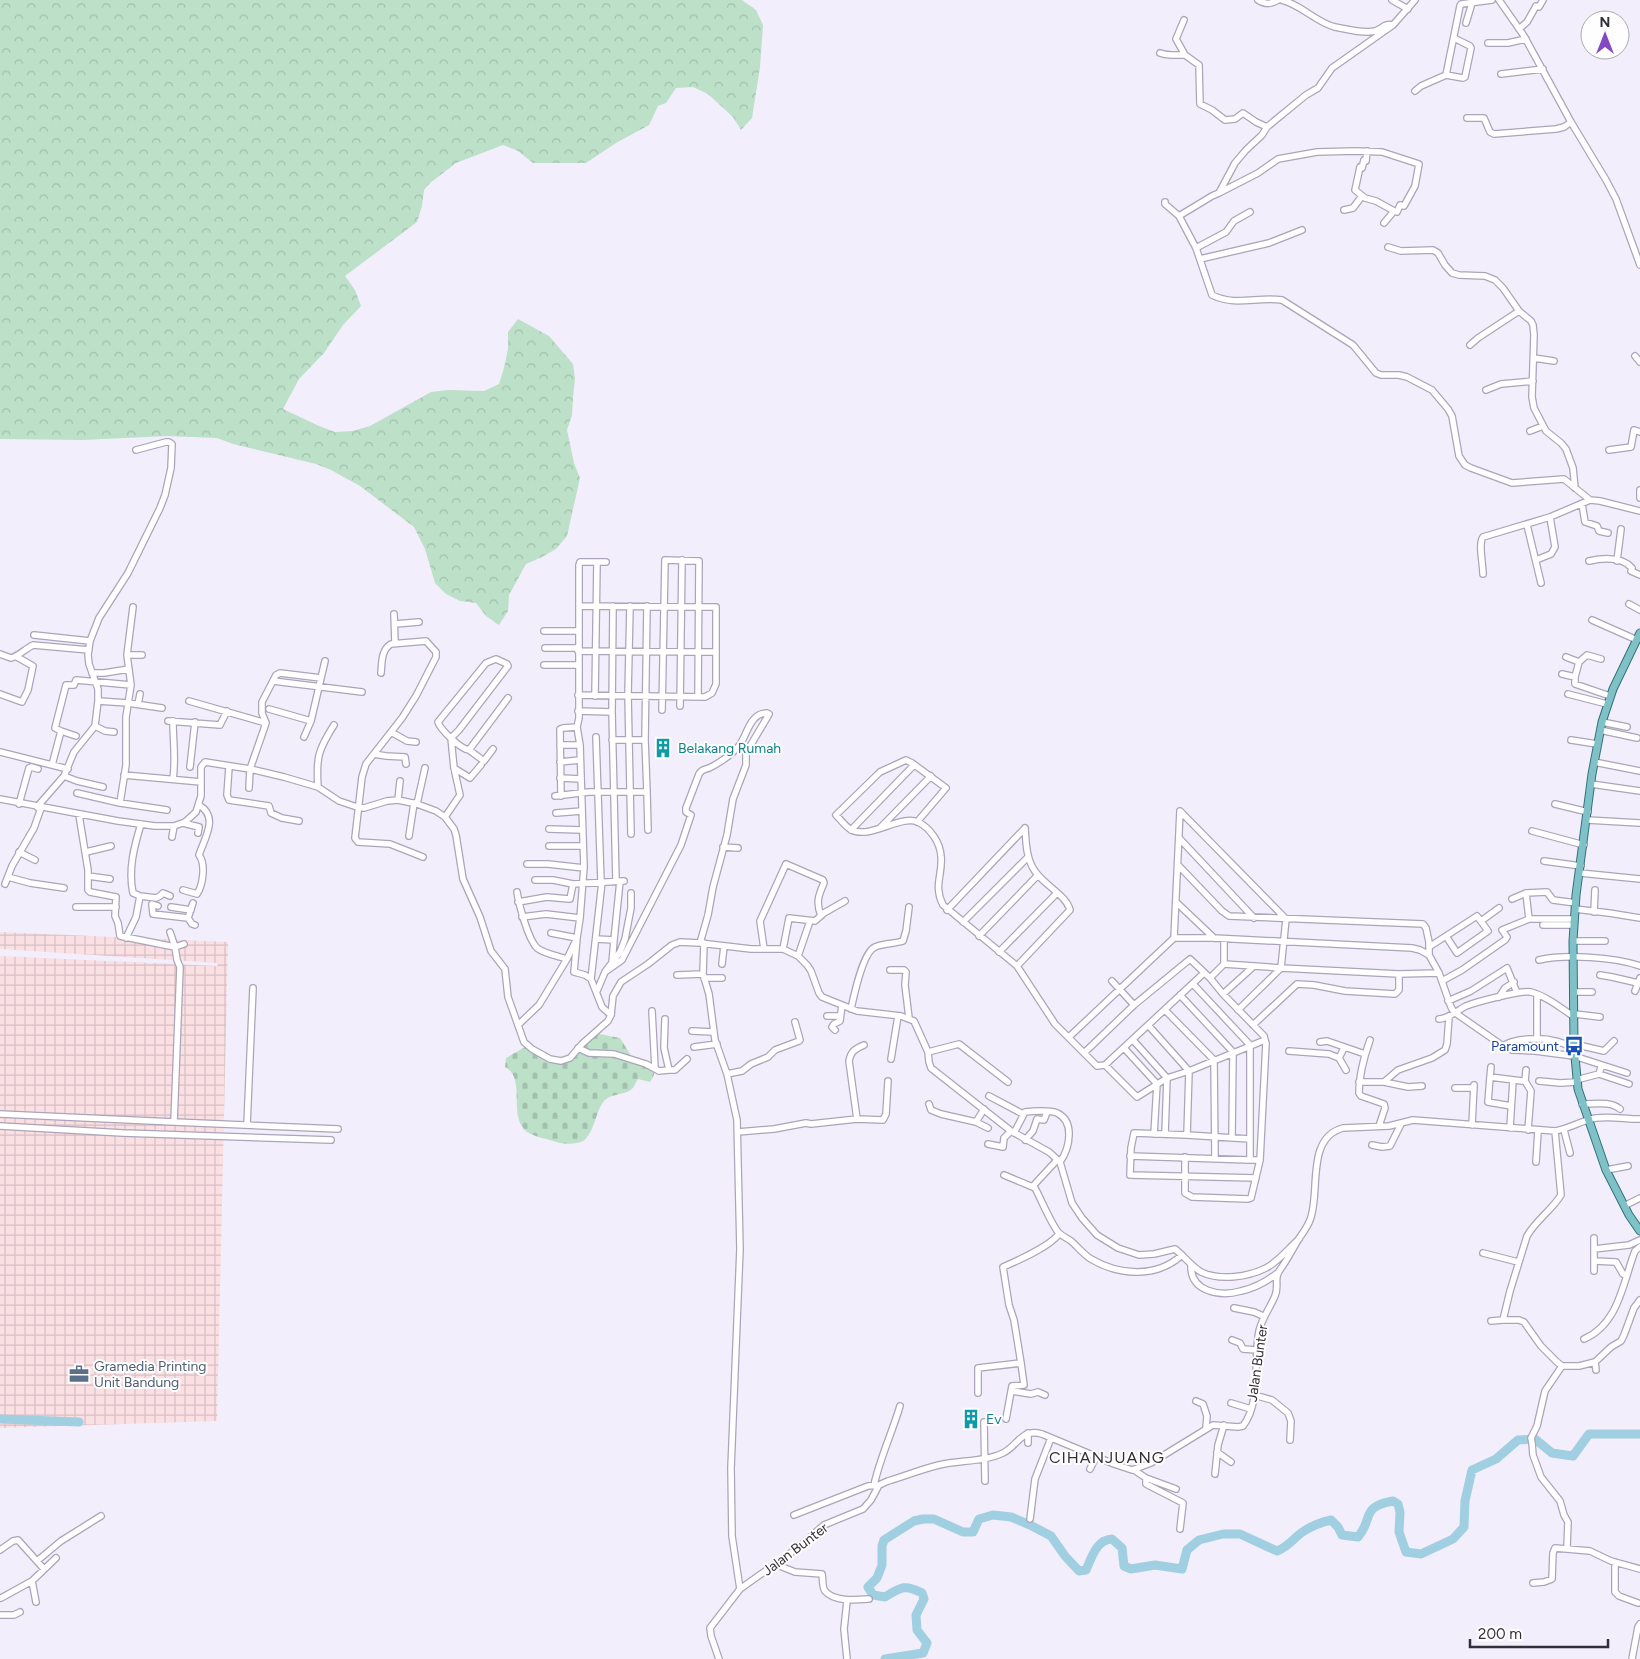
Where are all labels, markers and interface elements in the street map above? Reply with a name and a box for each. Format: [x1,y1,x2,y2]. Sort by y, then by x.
north arrow [1580,10,1630,60]
text: N [1600,14,1610,31]
building icon: Belakang Rumah [652,737,674,759]
place label: Belakang Rumah [678,740,781,757]
bus stop icon: Paramount [1563,1035,1585,1057]
place label: Paramount [1491,1038,1559,1055]
street label: Jalan Bunter [1244,1323,1271,1403]
place label: Gramedia Printing Unit Bandung [94,1358,207,1391]
office icon: Gramedia Printing Unit Bandung [68,1363,90,1385]
building icon: Ev [960,1408,982,1430]
place label: Ev [986,1411,1002,1428]
district label: CIHANJUANG [1049,1448,1165,1467]
street label: Jalan Bunter [759,1519,832,1580]
scale bar [1470,1616,1608,1648]
text: 200 m [1478,1625,1522,1643]

